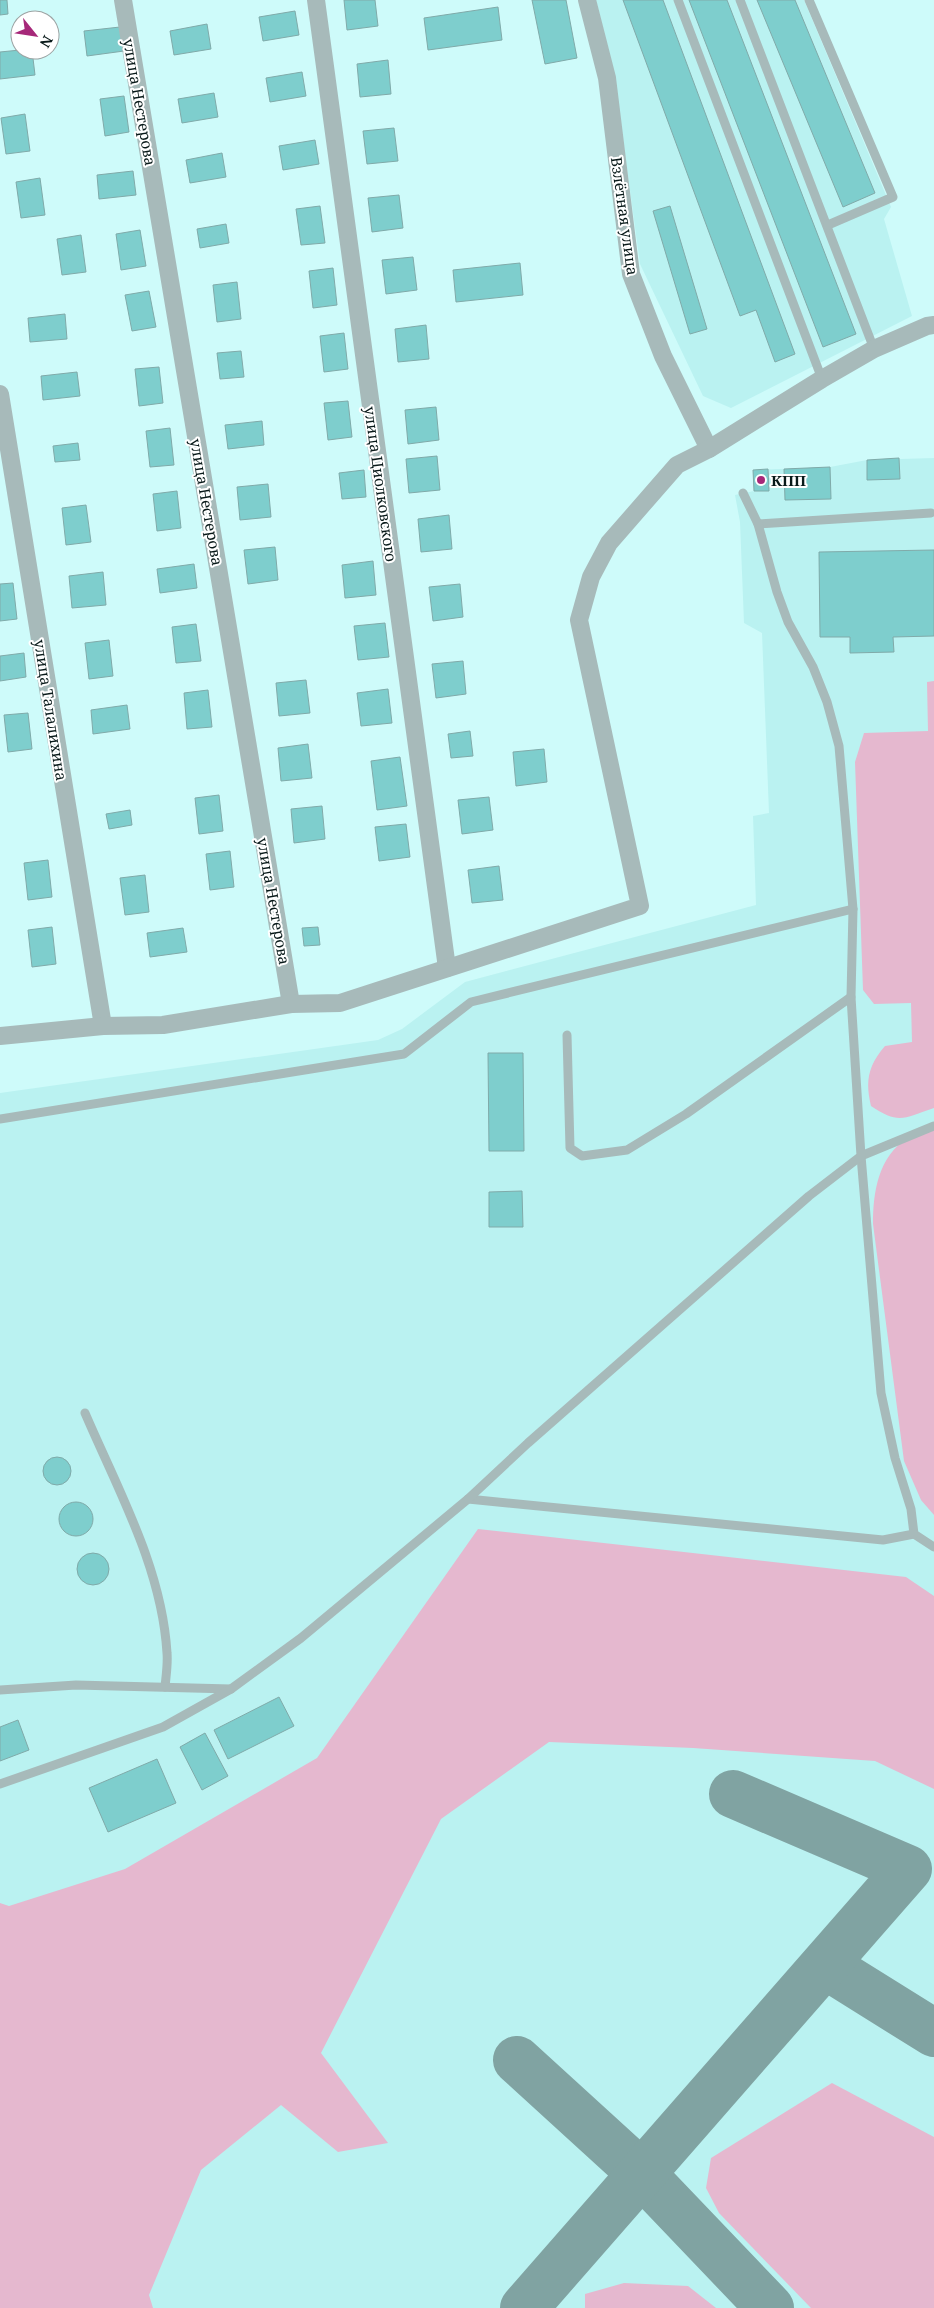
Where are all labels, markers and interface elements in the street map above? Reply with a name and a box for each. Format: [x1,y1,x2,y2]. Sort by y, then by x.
north arrow [10,10,60,60]
text: N [36,32,58,51]
street label: улица Нестерова [119,37,161,167]
street label: Взлётная улица [607,155,643,277]
street label: улица Циолковского [360,405,402,563]
street label: улица Нестерова [186,437,228,567]
place label: КПП [771,470,806,490]
marker: КПП [755,474,767,486]
street label: улица Талалихина [30,638,72,782]
street label: улица Нестерова [253,836,295,966]

